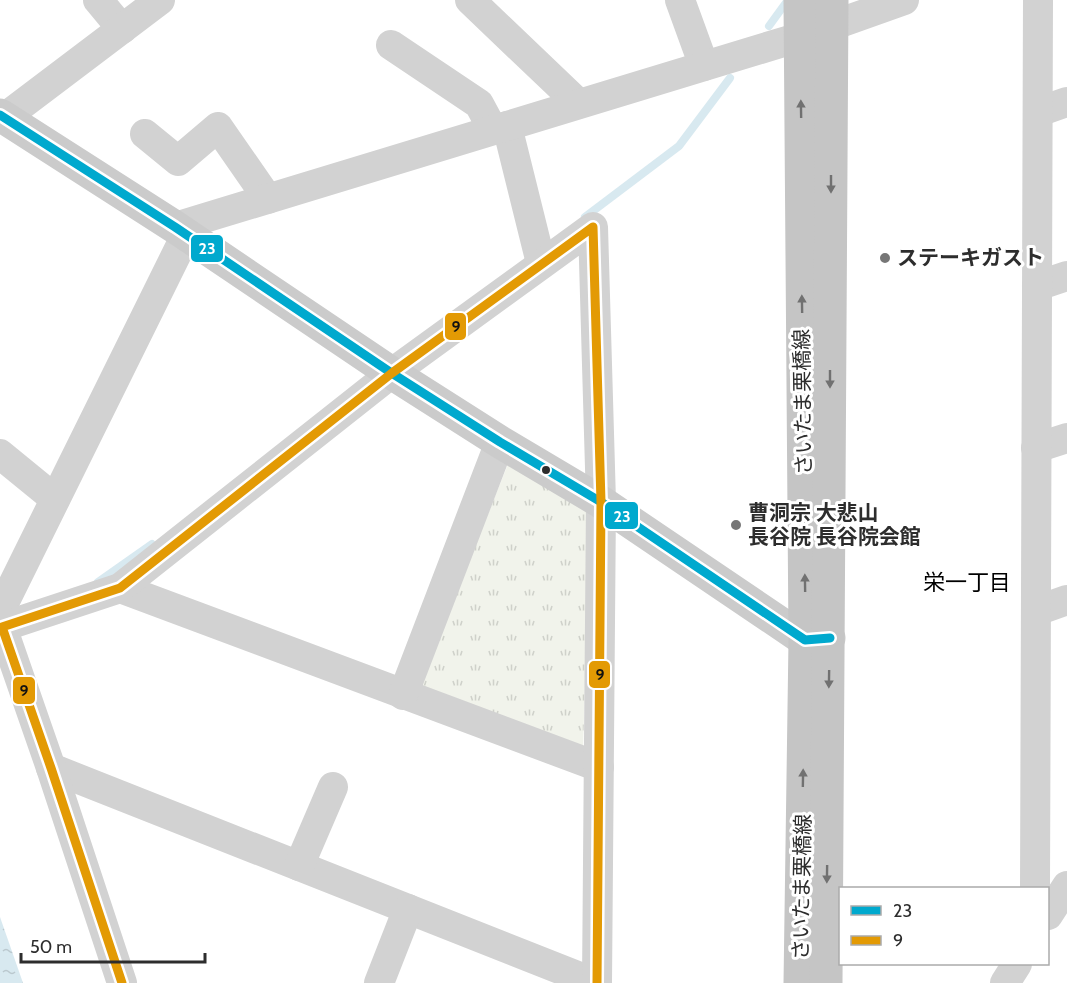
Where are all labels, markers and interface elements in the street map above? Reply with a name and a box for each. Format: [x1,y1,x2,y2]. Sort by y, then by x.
one-way arrow [796,99,805,118]
one-way arrow [826,175,836,194]
line badge: 23 [190,234,224,263]
text: 23 [198,239,216,258]
place label: ステーキガスト [897,245,1044,270]
marker: ステーキガスト [878,251,892,265]
one-way arrow [797,294,807,313]
line badge: 9 [444,312,467,341]
text: 9 [452,317,461,336]
street label: さいたま栗橋線 [789,329,816,475]
one-way arrow [825,370,835,389]
unlabelled marker [540,464,552,476]
place label: 曹洞宗 大悲山 長谷院 長谷院会館 [748,500,921,549]
line badge: 23 [604,501,639,530]
text: 23 [613,507,631,526]
marker: 曹洞宗 大悲山 長谷院 長谷院会館 [729,518,743,532]
district label: 栄一丁目 [923,569,1011,596]
one-way arrow [800,573,810,592]
line badge: 9 [588,660,611,689]
text: 9 [596,665,605,684]
one-way arrow [824,670,834,689]
line badge: 9 [12,676,36,705]
text: 9 [20,681,29,700]
one-way arrow [798,768,808,787]
street label: さいたま栗橋線 [788,814,815,960]
one-way arrow [822,865,832,884]
legend [839,887,1049,965]
text: 23 [893,900,912,922]
scale bar [21,926,206,964]
text: 9 [893,930,903,952]
text: 50 m [30,936,72,958]

